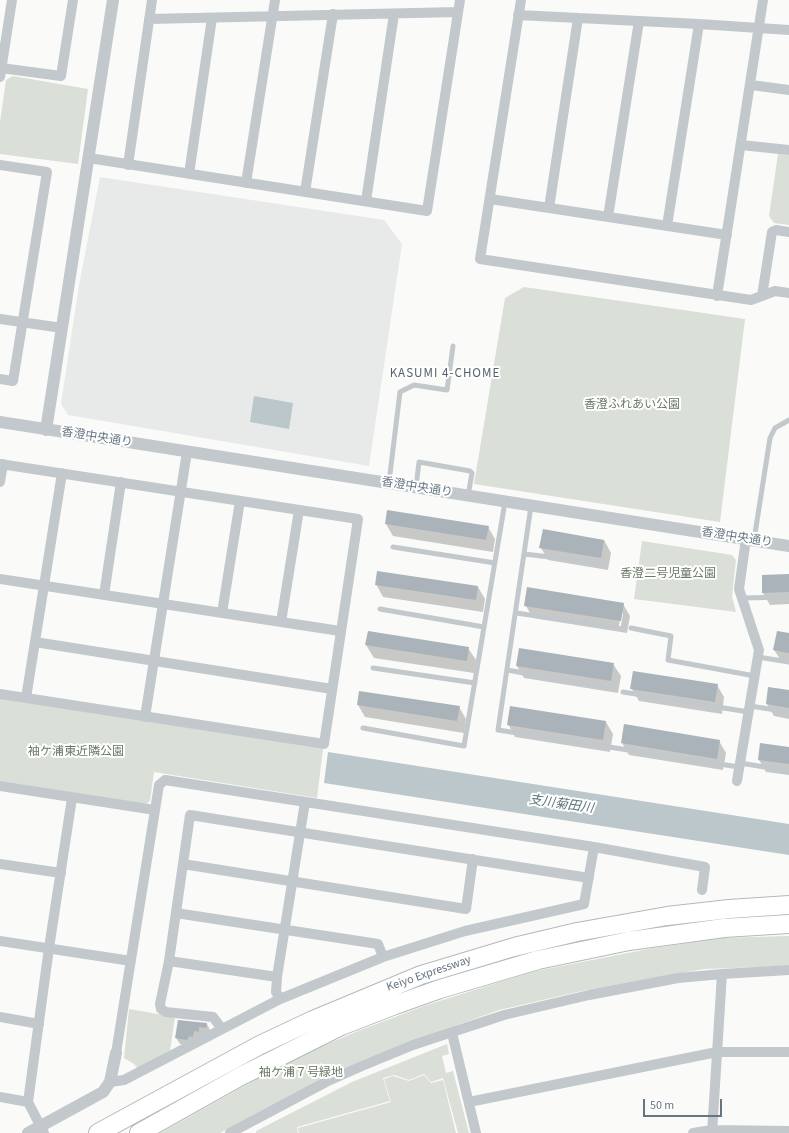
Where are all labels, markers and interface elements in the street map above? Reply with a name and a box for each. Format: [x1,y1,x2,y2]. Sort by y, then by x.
district label: KASUMI 4-CHOME [390,366,500,382]
park label: 香澄ふれあい公園 [584,398,680,412]
street label: 香澄中央通り [60,425,134,451]
street label: 香澄中央通り [380,475,454,501]
street label: 香澄中央通り [700,525,774,551]
park label: 香澄二号児童公園 [620,567,716,581]
park label: 袖ケ浦東近隣公園 [28,745,124,759]
water label: 支川菊田川 [528,793,594,817]
street label: Keiyo Expressway [385,953,473,995]
park label: 袖ケ浦７号緑地 [259,1066,343,1080]
scale bar [645,1091,724,1117]
text: 50 m [650,1097,674,1114]

